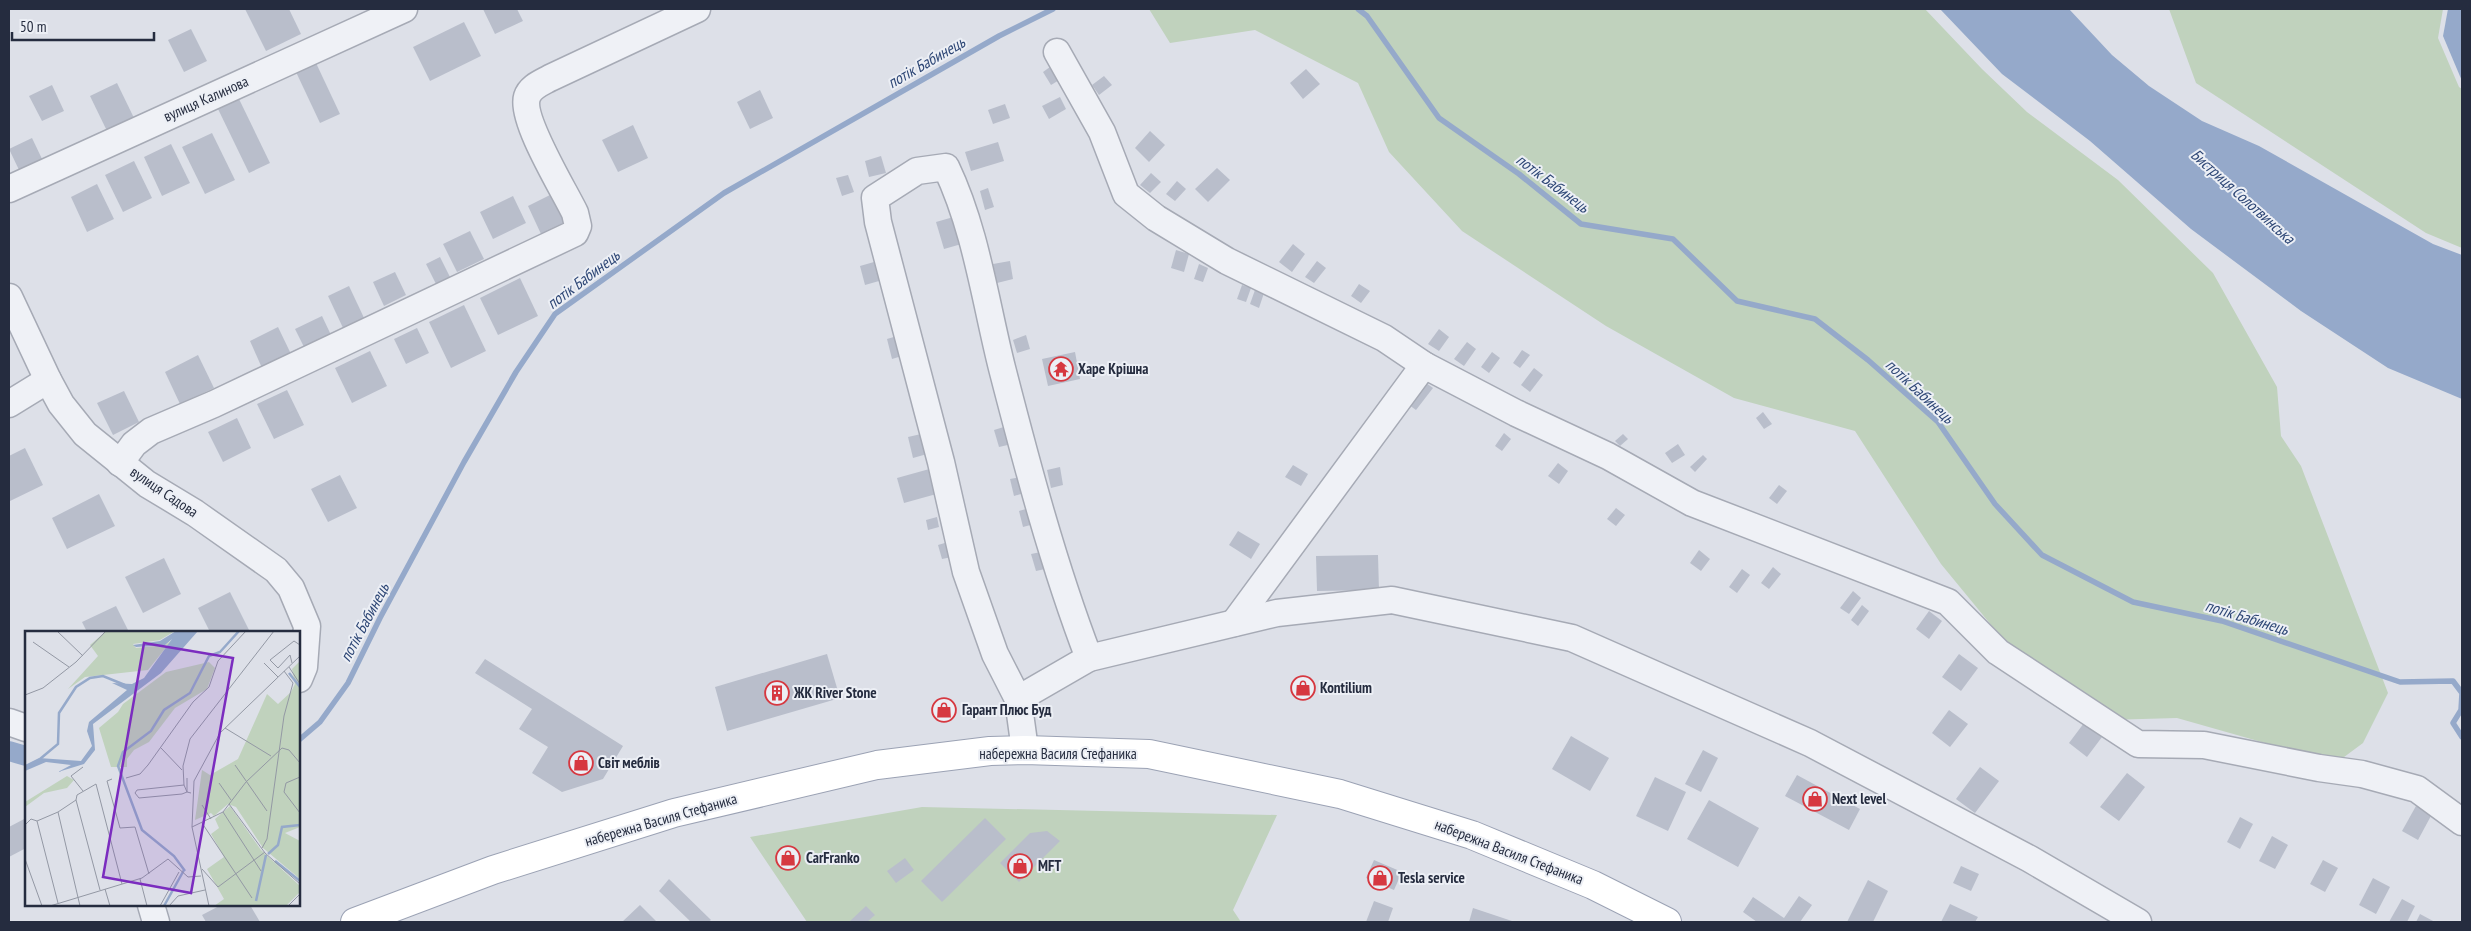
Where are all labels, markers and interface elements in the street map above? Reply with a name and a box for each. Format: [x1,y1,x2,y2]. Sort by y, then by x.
scale bar [12,10,155,42]
text: 50 m [20,17,46,36]
water label: потік Бабинець [884,31,969,92]
street label: вулиця Калинова [160,71,251,126]
water label: Бистриця Солотвинська [2187,144,2300,249]
water label: потік Бабинець [1513,149,1594,217]
water label: потік Бабинець [543,245,624,313]
water label: потік Бабинець [1882,354,1959,428]
temple icon: Харе Крішна [1048,356,1074,382]
place label: Харе Крішна [1078,359,1148,378]
street label: вулиця Садова [127,462,202,521]
water label: потік Бабинець [335,579,393,665]
water label: потік Бабинець [2203,595,2292,639]
inset map [25,631,300,906]
shop icon: Kontilium [1290,675,1316,701]
place label: Kontilium [1320,678,1372,697]
building icon: ЖК River Stone [764,680,790,706]
place label: ЖК River Stone [793,683,877,702]
shop icon: Гарант Плюс Буд [931,697,957,723]
place label: Гарант Плюс Буд [962,700,1051,719]
street label: набережна Василя Стефаника [979,744,1137,763]
shop icon: Світ меблів [568,750,594,776]
place label: Світ меблів [598,753,660,772]
shop icon: Next level [1802,786,1828,812]
street label: набережна Василя Стефаника [582,789,739,850]
place label: Next level [1832,789,1887,808]
street label: набережна Василя Стефаника [1432,814,1586,889]
shop icon: CarFranko [775,845,801,871]
place label: CarFranko [806,848,860,867]
shop icon: MFT [1007,853,1033,879]
place label: MFT [1038,856,1061,875]
shop icon: Tesla service [1367,865,1393,891]
place label: Tesla service [1398,868,1465,887]

